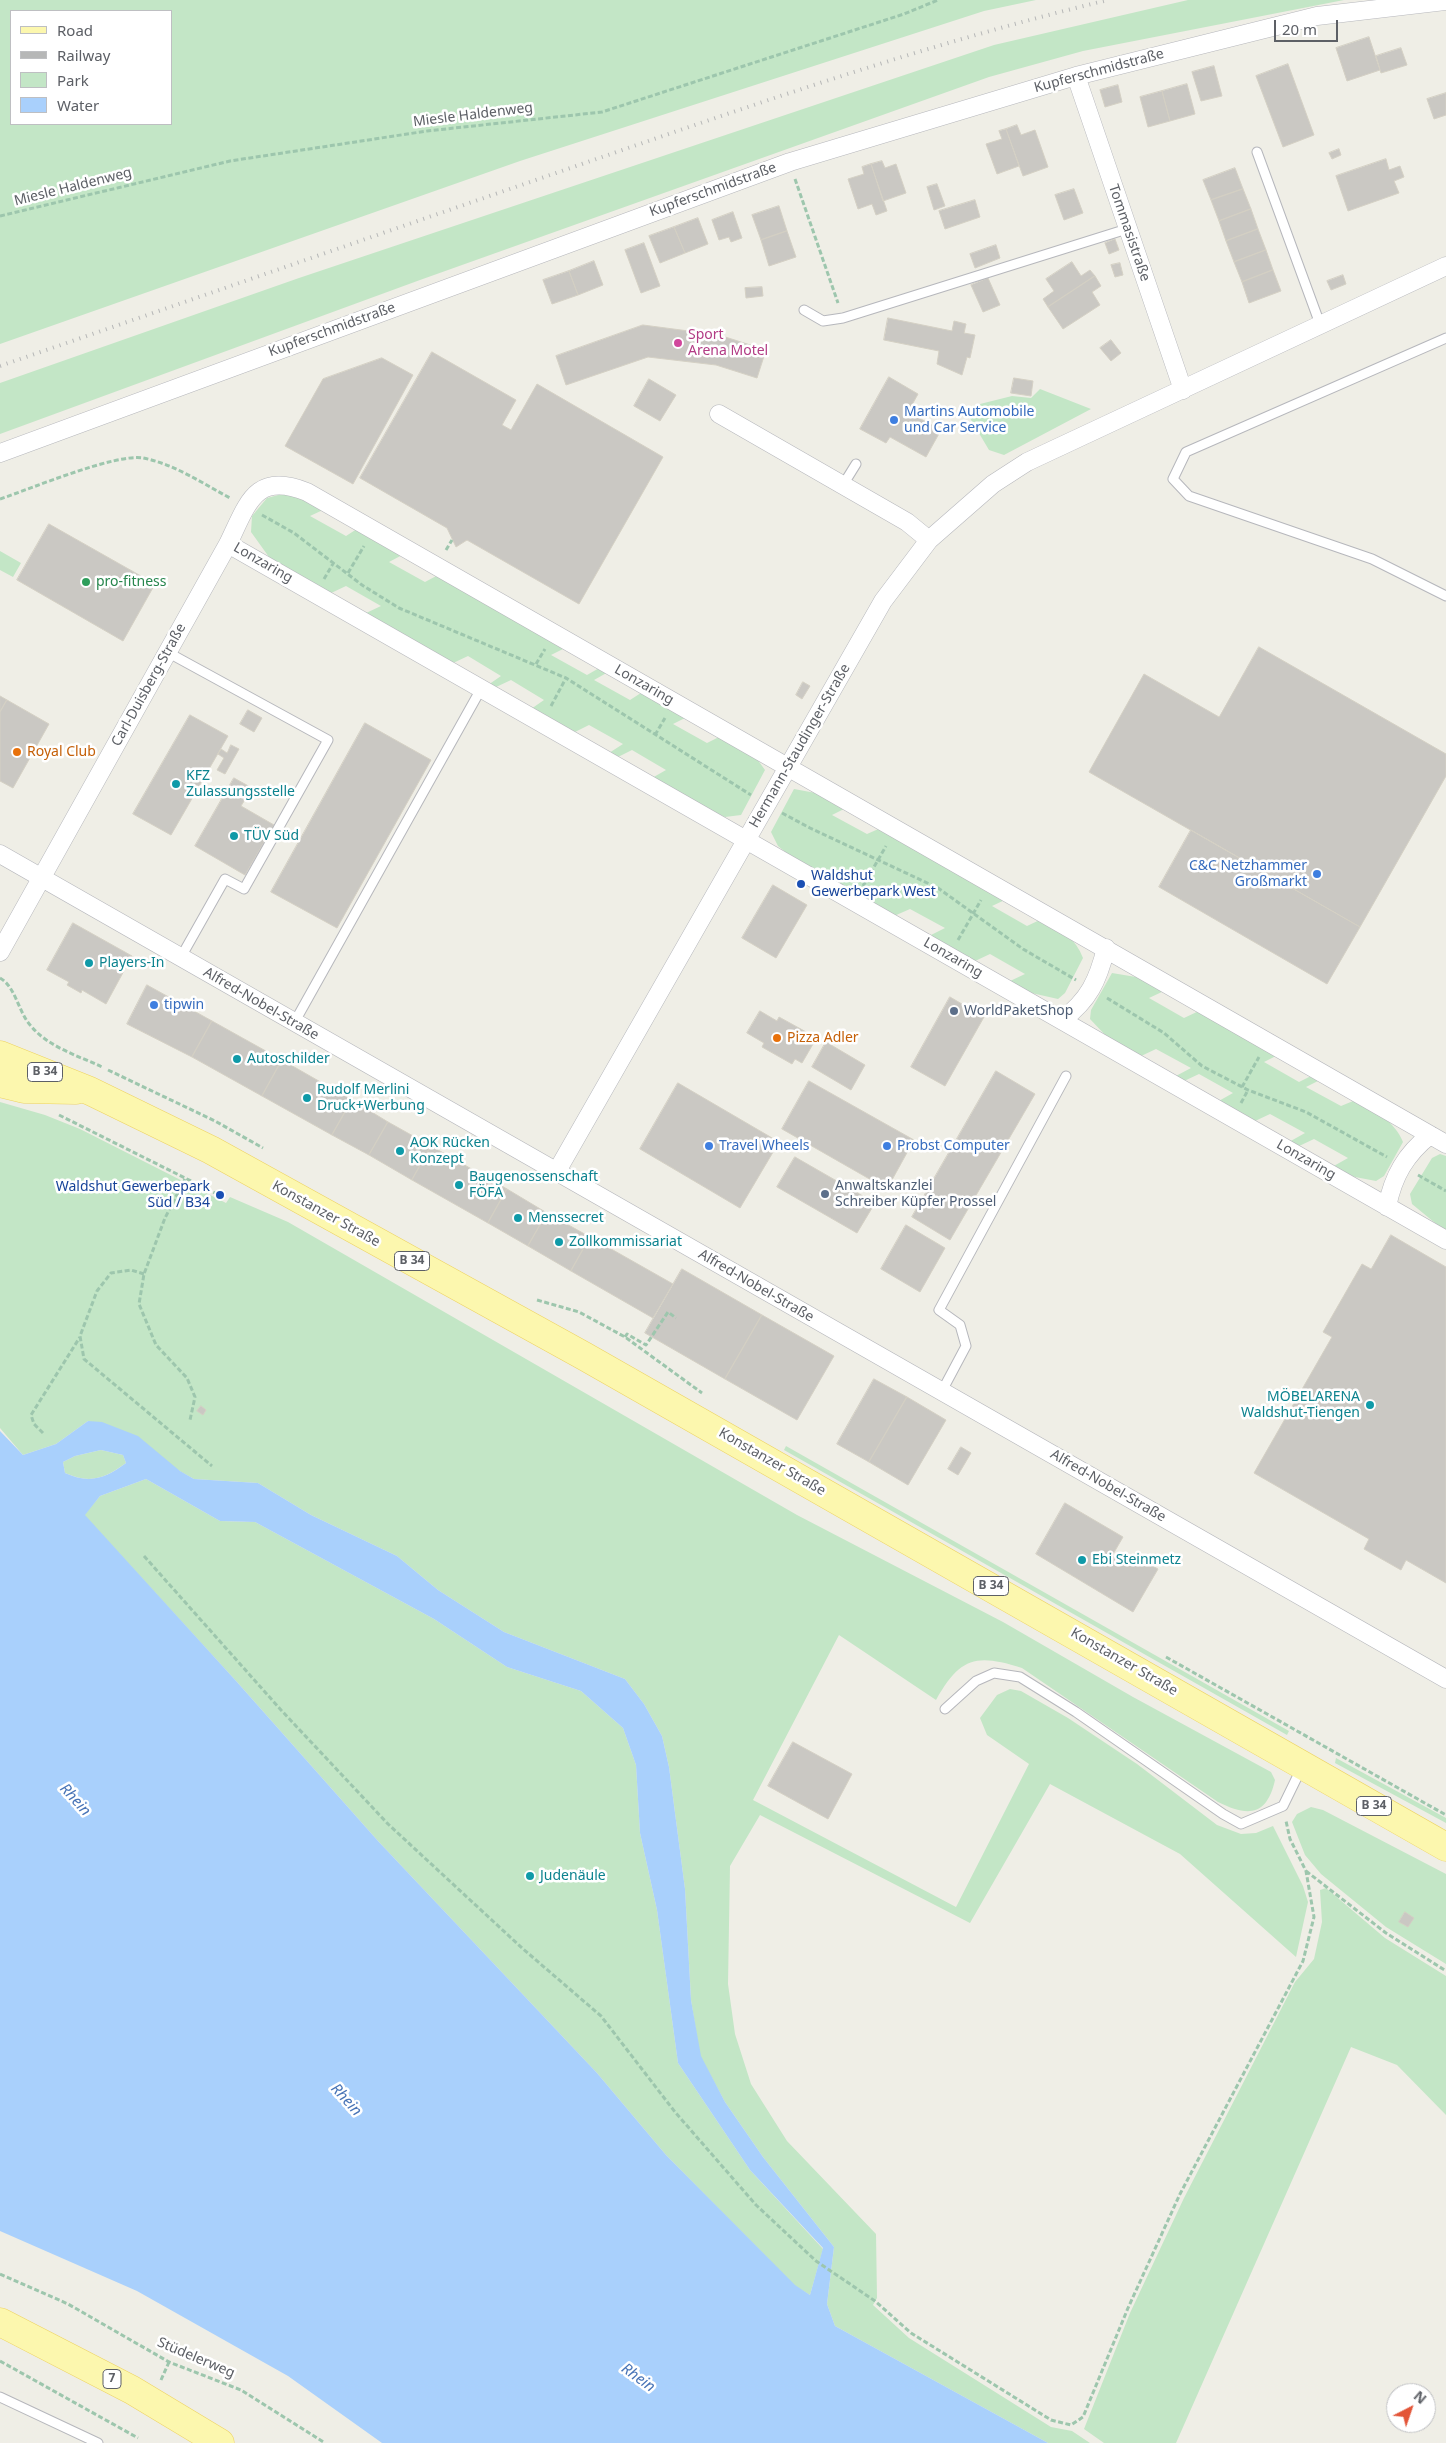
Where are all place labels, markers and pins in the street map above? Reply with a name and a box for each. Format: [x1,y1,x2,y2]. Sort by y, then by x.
place label: Sport Arena Motel [688,327,768,360]
marker: Sport Arena Motel [672,337,684,349]
place label: Martins Automobile und Car Service [904,404,1034,437]
marker: Martins Automobile und Car Service [888,414,900,426]
place label: pro-fitness [96,574,167,590]
marker: pro-fitness [80,576,92,588]
place label: Royal Club [27,744,96,760]
marker: Royal Club [11,746,23,758]
place label: KFZ Zulassungsstelle [186,768,295,800]
marker: KFZ Zulassungsstelle [170,778,182,790]
place label: TÜV Süd [244,828,299,844]
marker: TÜV Süd [228,830,240,842]
place label: C&C Netzhammer Großmarkt [1189,858,1307,890]
place label: Waldshut Gewerbepark West [811,868,936,900]
marker: C&C Netzhammer Großmarkt [1311,868,1323,880]
marker: Waldshut Gewerbepark West [795,878,807,890]
place label: Players-In [99,955,164,971]
marker: Players-In [83,957,95,969]
place label: tipwin [164,997,204,1013]
marker: tipwin [148,999,160,1011]
place label: WorldPaketShop [964,1003,1073,1019]
marker: WorldPaketShop [948,1005,960,1017]
place label: Pizza Adler [787,1030,859,1046]
marker: Pizza Adler [771,1032,783,1044]
place label: Autoschilder [247,1051,330,1067]
marker: Autoschilder [231,1053,243,1065]
place label: Rudolf Merlini Druck+Werbung [317,1082,425,1114]
marker: Rudolf Merlini Druck+Werbung [301,1092,313,1104]
place label: AOK Rücken Konzept [410,1135,490,1168]
place label: Travel Wheels [719,1138,809,1154]
place label: Probst Computer [897,1138,1010,1154]
marker: Travel Wheels [703,1140,715,1152]
marker: Probst Computer [881,1140,893,1152]
marker: AOK Rücken Konzept [394,1145,406,1157]
place label: Baugenossenschaft FÖFA [469,1169,598,1202]
place label: Anwaltskanzlei Schreiber Küpfer Prossel [835,1178,996,1210]
place label: Waldshut Gewerbepark Süd / B34 [56,1179,210,1212]
marker: Baugenossenschaft FÖFA [453,1179,465,1191]
marker: Anwaltskanzlei Schreiber Küpfer Prossel [819,1188,831,1200]
marker: Waldshut Gewerbepark Süd / B34 [214,1189,226,1201]
place label: Menssecret [528,1210,604,1226]
marker: Menssecret [512,1212,524,1224]
place label: Zollkommissariat [569,1234,682,1250]
marker: Zollkommissariat [553,1236,565,1248]
place label: MÖBELARENA Waldshut-Tiengen [1241,1389,1360,1421]
marker: MÖBELARENA Waldshut-Tiengen [1364,1399,1376,1411]
place label: Ebi Steinmetz [1092,1552,1181,1568]
marker: Ebi Steinmetz [1076,1554,1088,1566]
place label: Judenäule [540,1868,606,1884]
marker: Judenäule [524,1870,536,1882]

